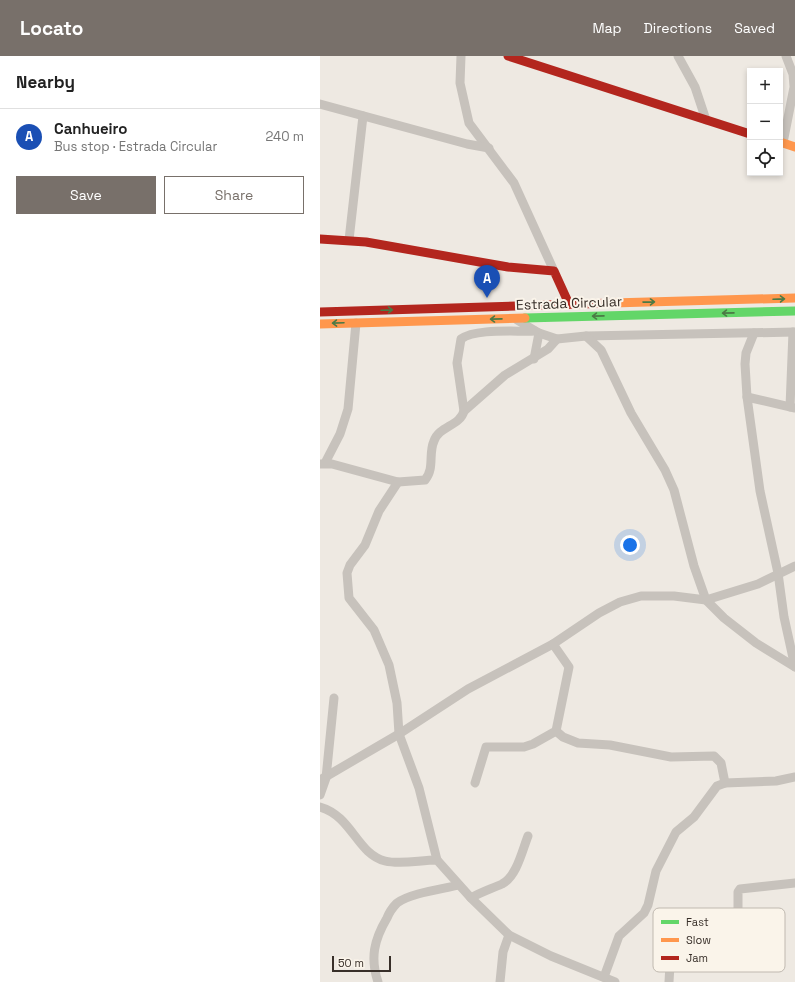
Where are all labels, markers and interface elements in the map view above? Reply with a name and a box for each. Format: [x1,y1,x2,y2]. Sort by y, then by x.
text: Locato [20,16,83,41]
text: Map [592,19,622,37]
text: Directions [644,19,712,37]
text: Saved [734,19,775,37]
map controls [747,68,783,176]
button: + [747,68,783,104]
text: Nearby [16,71,75,93]
button: − [747,104,783,140]
text: Canhueiro [54,119,127,138]
text: A [25,128,33,145]
text: 240 m [266,128,304,145]
text: Bus stop · Estrada Circular [54,138,217,155]
button: locate [747,140,783,176]
button: Save [16,176,156,214]
button: Share [164,176,304,214]
pin: A [474,265,500,298]
street label: Estrada Circular [516,292,622,314]
one-way arrow [772,295,785,302]
one-way arrow [642,298,655,306]
one-way arrow [380,306,393,313]
one-way arrow [722,309,735,316]
one-way arrow [592,312,605,319]
one-way arrow [490,316,503,323]
one-way arrow [332,320,345,327]
your location [620,535,640,555]
legend [653,908,785,972]
text: Fast [686,915,709,929]
text: Slow [686,933,711,947]
text: Jam [686,951,708,965]
scale bar [332,954,391,973]
text: 50 m [338,956,364,970]

